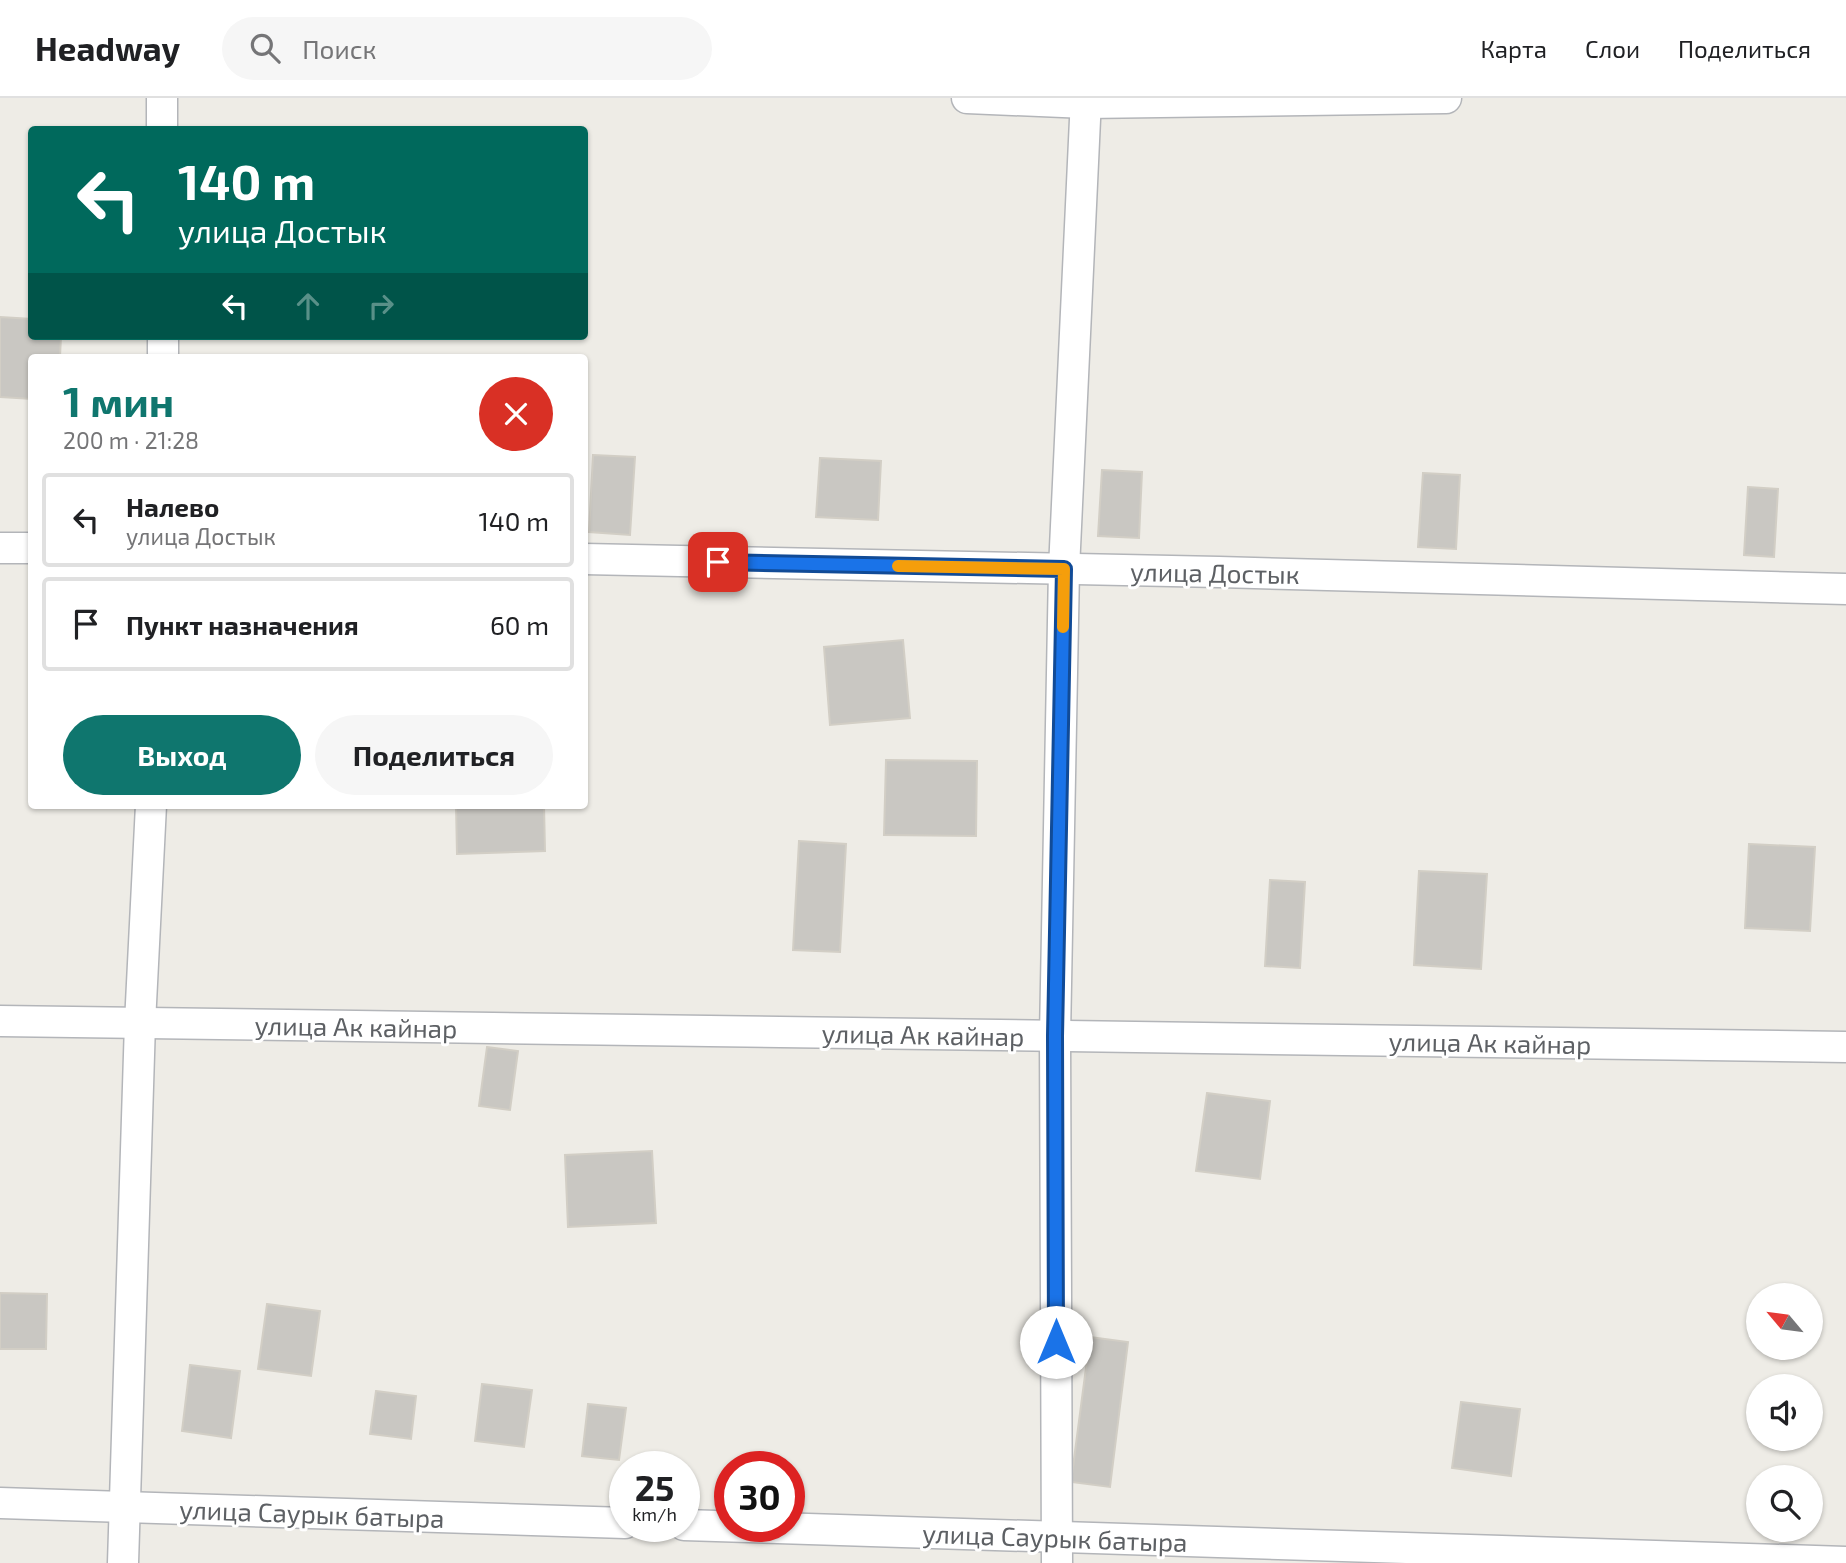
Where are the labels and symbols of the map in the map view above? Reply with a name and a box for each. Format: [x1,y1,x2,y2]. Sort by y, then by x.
pin [688,532,748,592]
street label: улица Достык [1130,555,1300,590]
street label: улица Ак кайнар [254,1009,458,1044]
street label: улица Ак кайнар [821,1017,1025,1052]
street label: улица Ак кайнар [1388,1025,1592,1060]
north arrow [1746,1283,1824,1360]
position arrow [1019,1305,1093,1379]
speed limit sign: 30 [714,1451,805,1542]
street label: улица Саурык батыра [179,1493,445,1534]
street label: улица Саурык батыра [922,1517,1188,1558]

